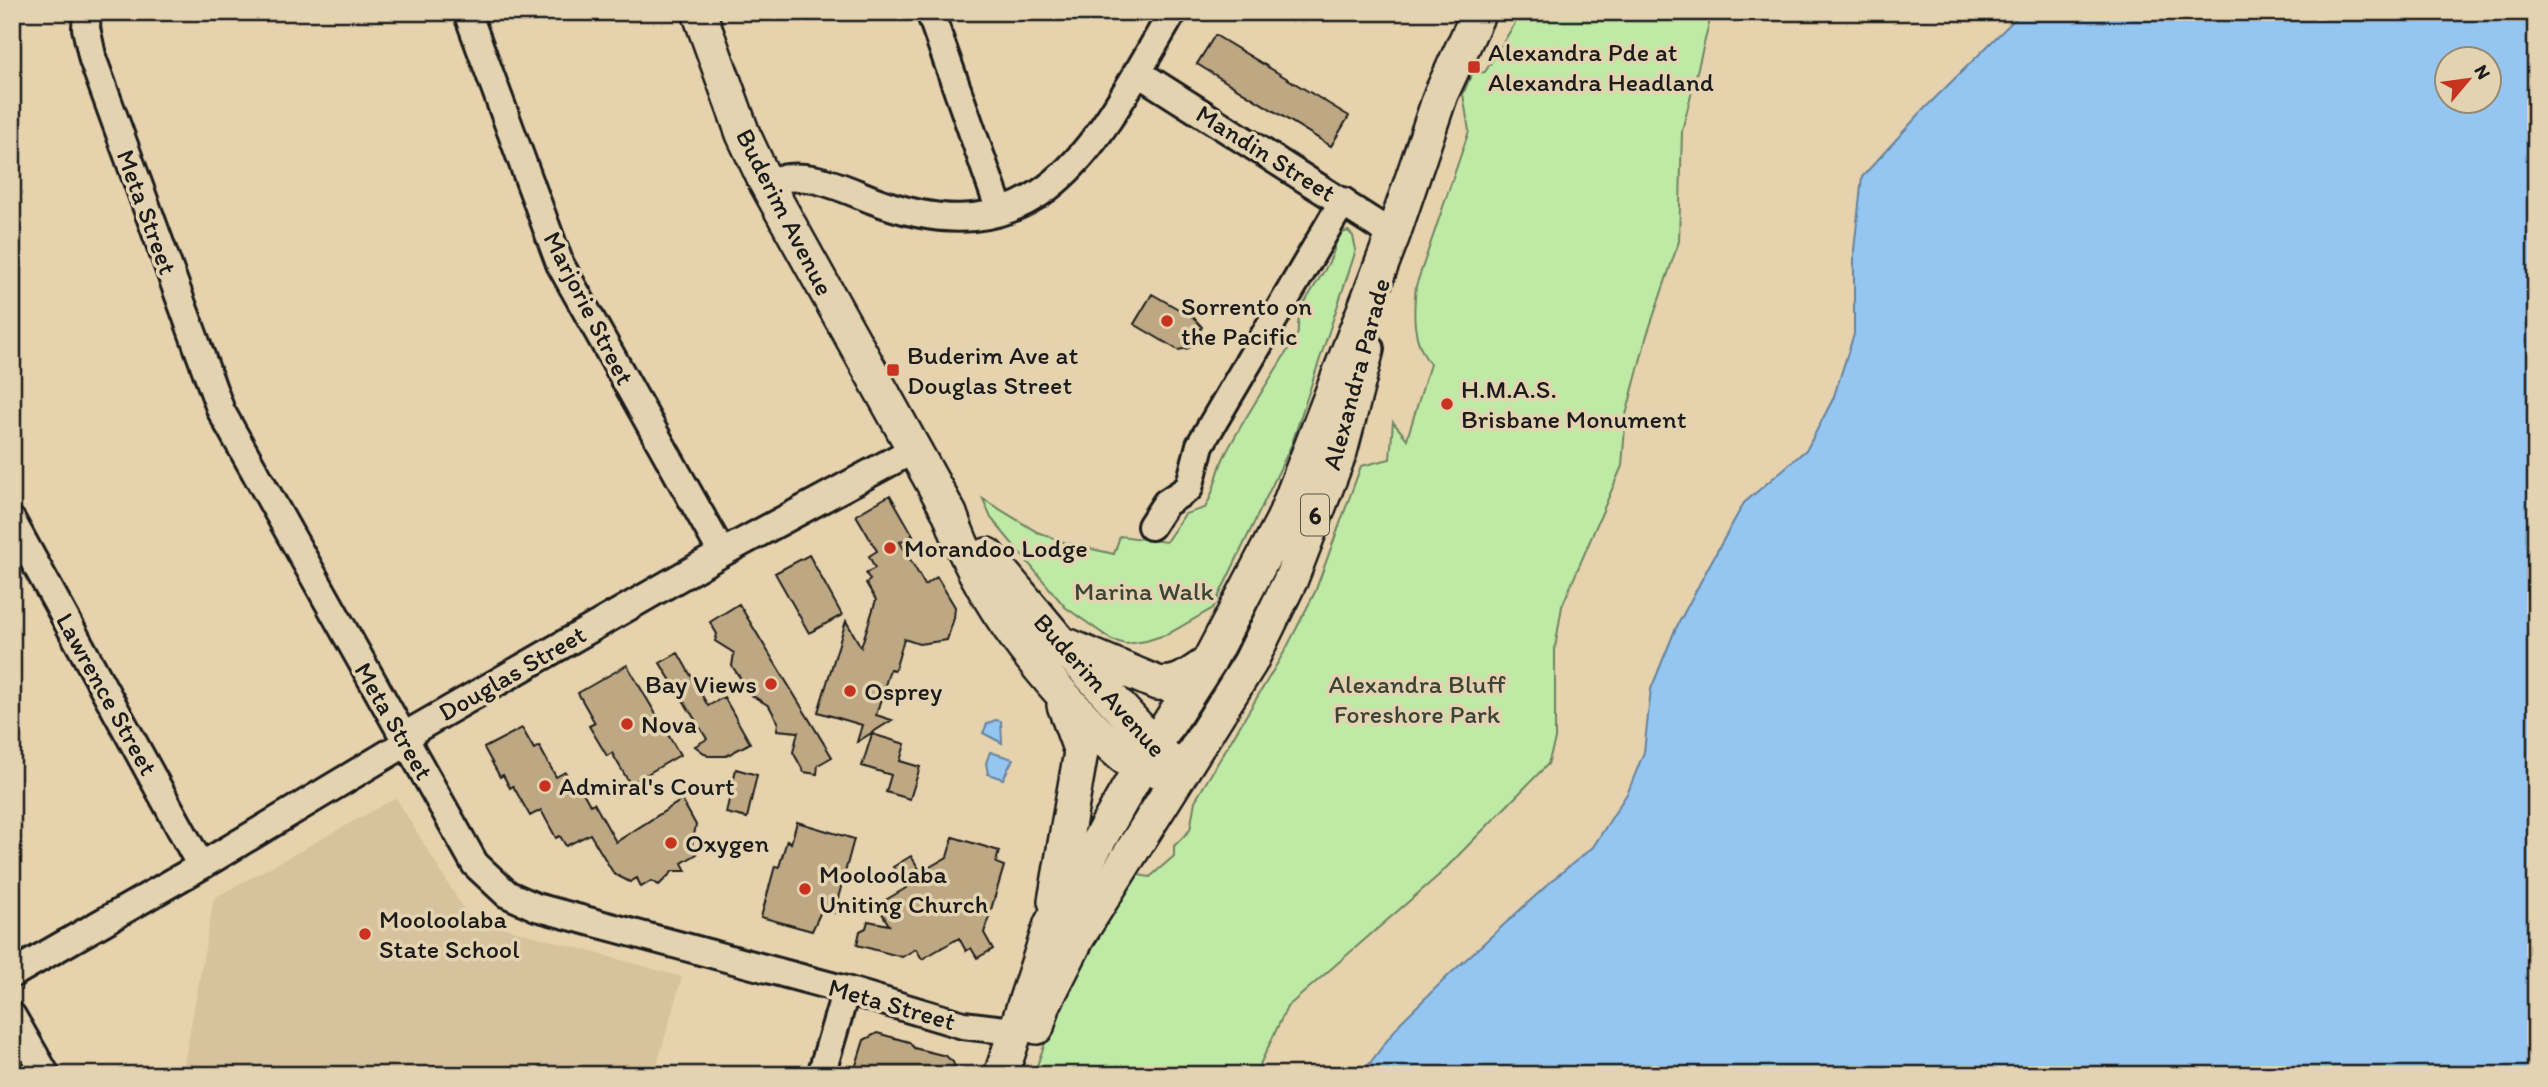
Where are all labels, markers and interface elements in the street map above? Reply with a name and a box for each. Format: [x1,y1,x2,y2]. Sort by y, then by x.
place label: Alexandra Pde at Alexandra Headland [1488,36,1714,98]
north arrow [2432,46,2502,116]
marker: Alexandra Pde at Alexandra Headland [1466,59,1482,75]
text: N [2469,61,2496,83]
street label: Mandin Street [1190,97,1342,209]
street label: Buderim Avenue [729,123,841,301]
street label: Meta Street [110,145,184,279]
street label: Marjorie Street [537,226,641,390]
street label: Alexandra Parade [1315,275,1397,473]
place label: Sorrento on the Pacific [1181,290,1312,352]
marker: Sorrento on the Pacific [1159,313,1175,329]
place label: Buderim Ave at Douglas Street [907,339,1078,401]
marker: Buderim Ave at Douglas Street [885,362,901,378]
place label: H.M.A.S. Brisbane Monument [1461,373,1687,435]
marker: H.M.A.S. Brisbane Monument [1439,396,1455,412]
road number: 6 [1301,494,1329,536]
place label: Morandoo Lodge [904,532,1088,564]
marker: Morandoo Lodge [882,540,898,556]
park label: Marina Walk [1074,575,1214,607]
street label: Buderim Avenue [1027,606,1173,764]
street label: Lawrence Street [49,607,165,781]
street label: Douglas Street [432,618,592,728]
street label: Meta Street [347,656,441,786]
place label: Bay Views [645,668,757,700]
park label: Alexandra Bluff Foreshore Park [1328,668,1506,730]
place label: Osprey [864,675,942,707]
marker: Bay Views [763,676,779,692]
marker: Osprey [842,683,858,699]
place label: Nova [641,708,697,740]
marker: Nova [619,716,635,732]
place label: Admiral's Court [559,770,735,802]
marker: Admiral's Court [537,778,553,794]
place label: Oxygen [685,827,769,859]
marker: Oxygen [663,835,679,851]
place label: Mooloolaba Uniting Church [819,858,988,920]
marker: Mooloolaba Uniting Church [797,881,813,897]
place label: Mooloolaba State School [379,903,520,965]
marker: Mooloolaba State School [357,926,373,942]
street label: Meta Street [825,971,959,1037]

